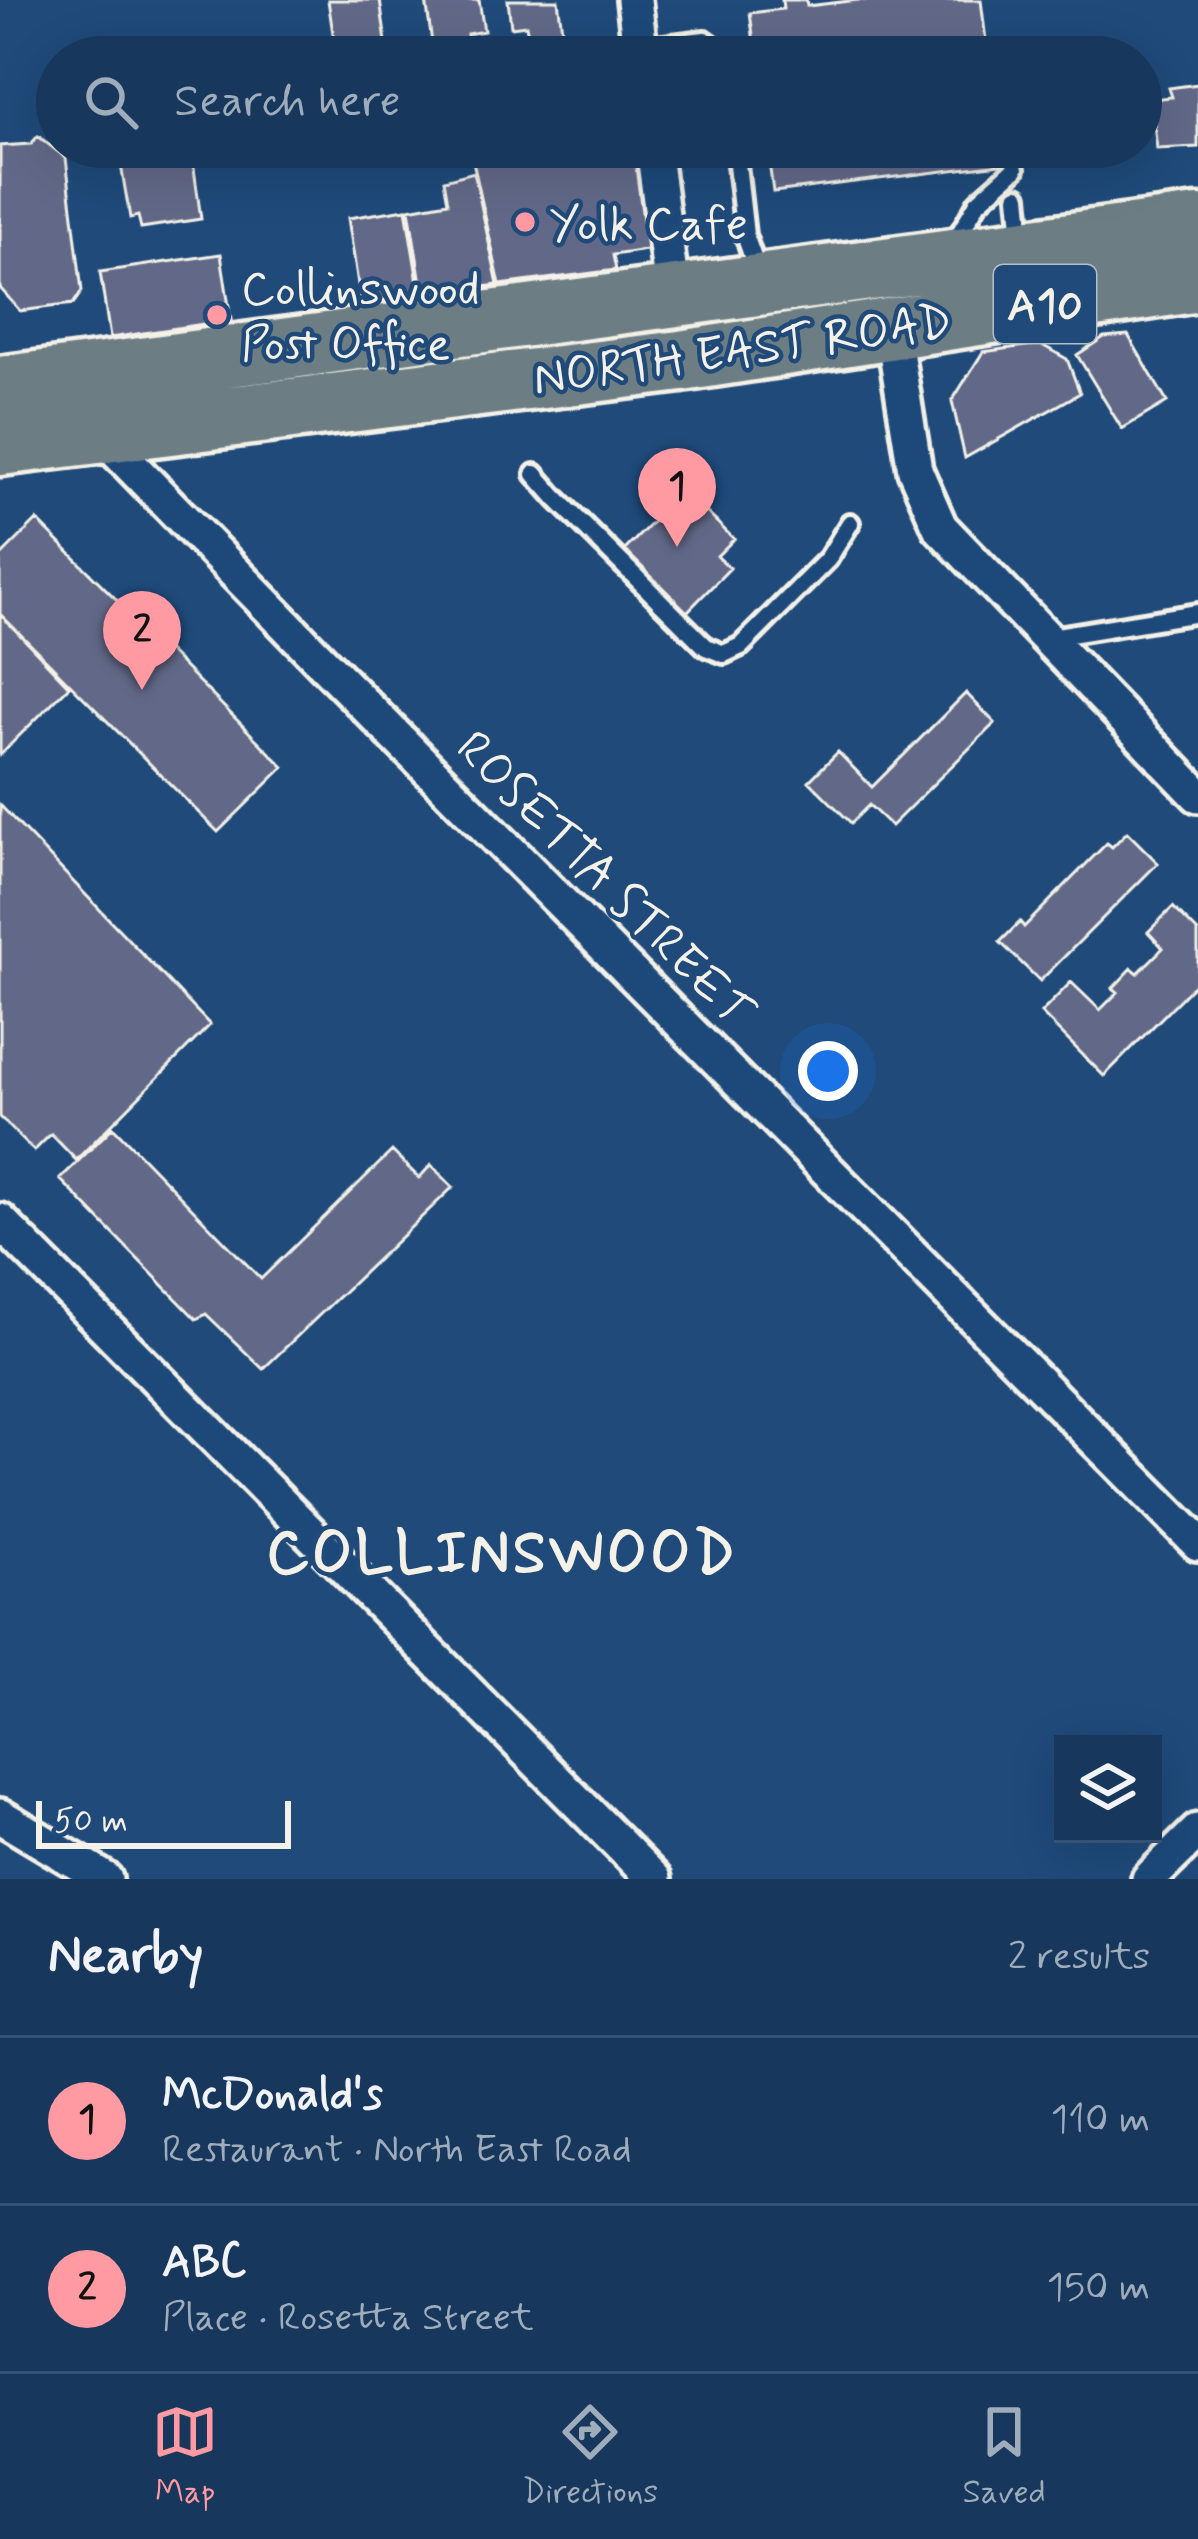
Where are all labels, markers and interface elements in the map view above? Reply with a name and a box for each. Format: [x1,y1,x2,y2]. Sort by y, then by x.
search box [36,36,1162,168]
icon: search [78,69,144,135]
text: Search here [174,73,401,132]
place label: Yolk Cafe [549,194,748,257]
marker: Yolk Cafe [512,209,538,235]
place label: Collinswood Post Office [241,259,480,377]
road number: A10 [994,265,1096,343]
street label: NORTH EAST ROAD [529,291,956,412]
marker: Collinswood Post Office [204,302,230,328]
pin: 1 [638,448,716,547]
pin: 2 [103,591,181,690]
street label: ROSETTA STREET [441,718,767,1044]
your location [798,1041,858,1101]
district label: COLLINSWOOD [266,1516,738,1595]
map controls [1054,1735,1162,1843]
button: layers [1054,1735,1162,1843]
scale bar [36,1795,291,1848]
text: 50 m [54,1800,128,1844]
text: Nearby [48,1924,203,1990]
text: 2 results [1008,1932,1150,1983]
text: McDonald's [162,2066,383,2125]
text: 1 [78,2095,96,2146]
text: 110 m [1051,2095,1150,2146]
text: Restaurant · North East Road [162,2125,632,2176]
text: ABC [162,2234,246,2293]
text: 2 [77,2263,97,2314]
text: 150 m [1047,2263,1150,2314]
text: Place · Rosetta Street [162,2293,534,2344]
tab: Map [152,2399,218,2515]
tab: Directions [522,2399,658,2515]
tab: Saved [962,2399,1046,2515]

